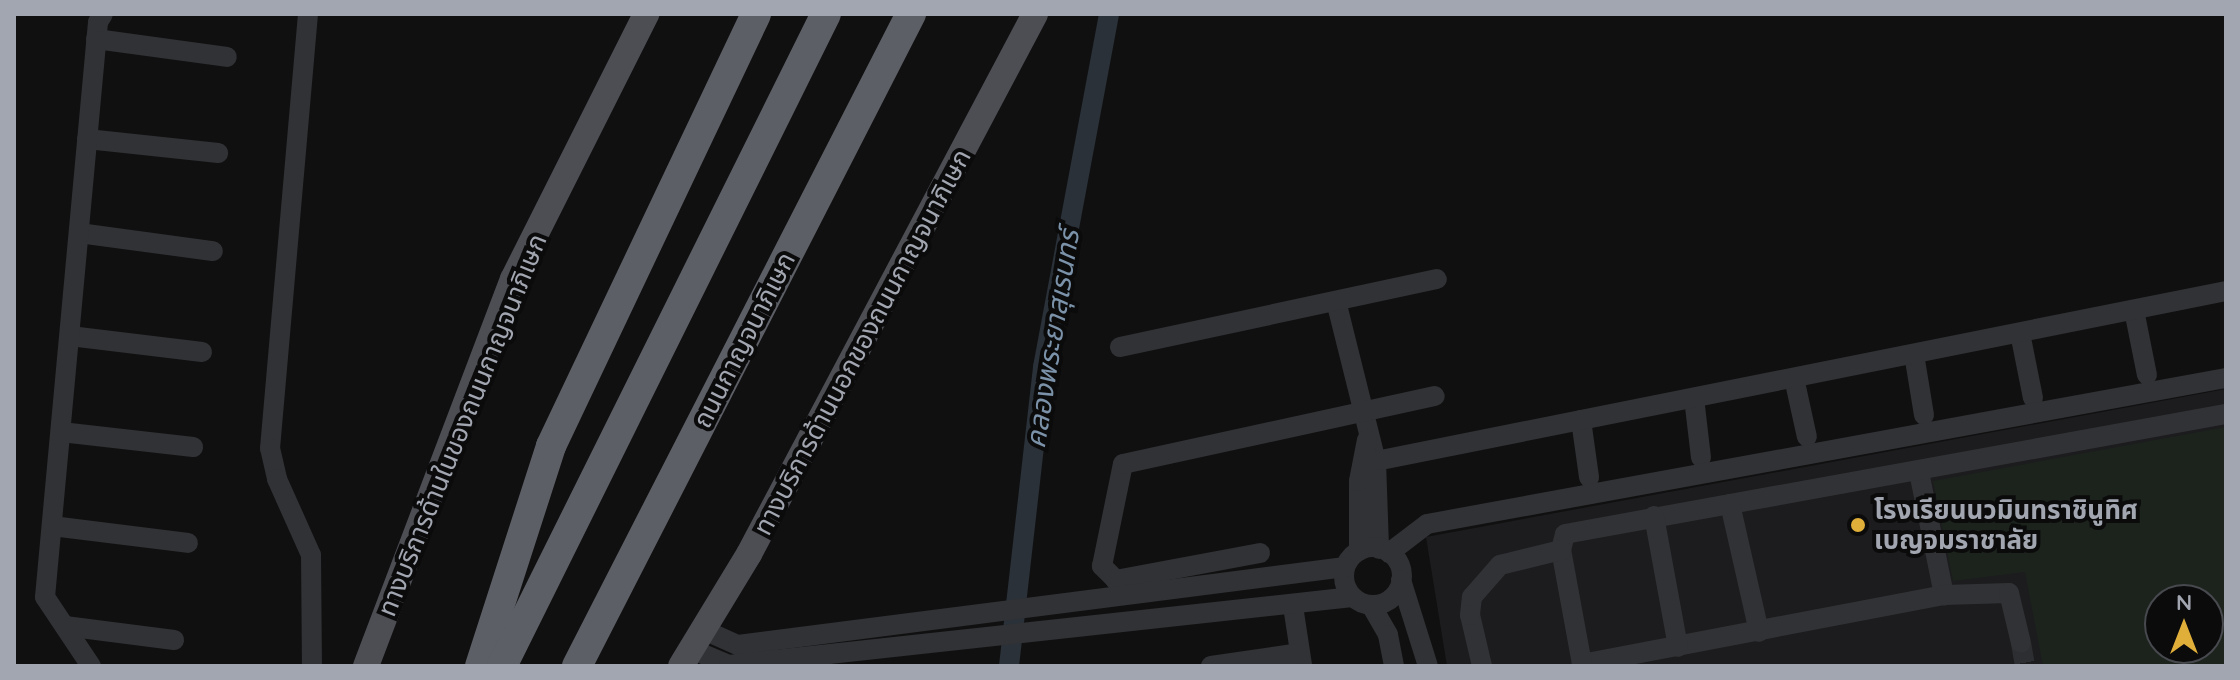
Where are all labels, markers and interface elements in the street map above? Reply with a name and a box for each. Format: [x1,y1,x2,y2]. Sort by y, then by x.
street label: ทางบริการด้านนอกของถนนกาญจนาภิเษก [747,144,977,540]
water label: คลองพระยาสุเรนทร์ [1018,228,1086,450]
street label: ทางบริการด้านในของถนนกาญจนาภิเษก [371,229,553,621]
street label: ถนนกาญจนาภิเษก [686,247,802,433]
place label: โรงเรียนนวมินทราชินูทิศ เบญจมราชาลัย [1874,494,2138,556]
marker: โรงเรียนนวมินทราชินูทิศ เบญจมราชาลัย [1849,516,1867,534]
north arrow [2144,584,2224,664]
text: N [2176,588,2192,616]

